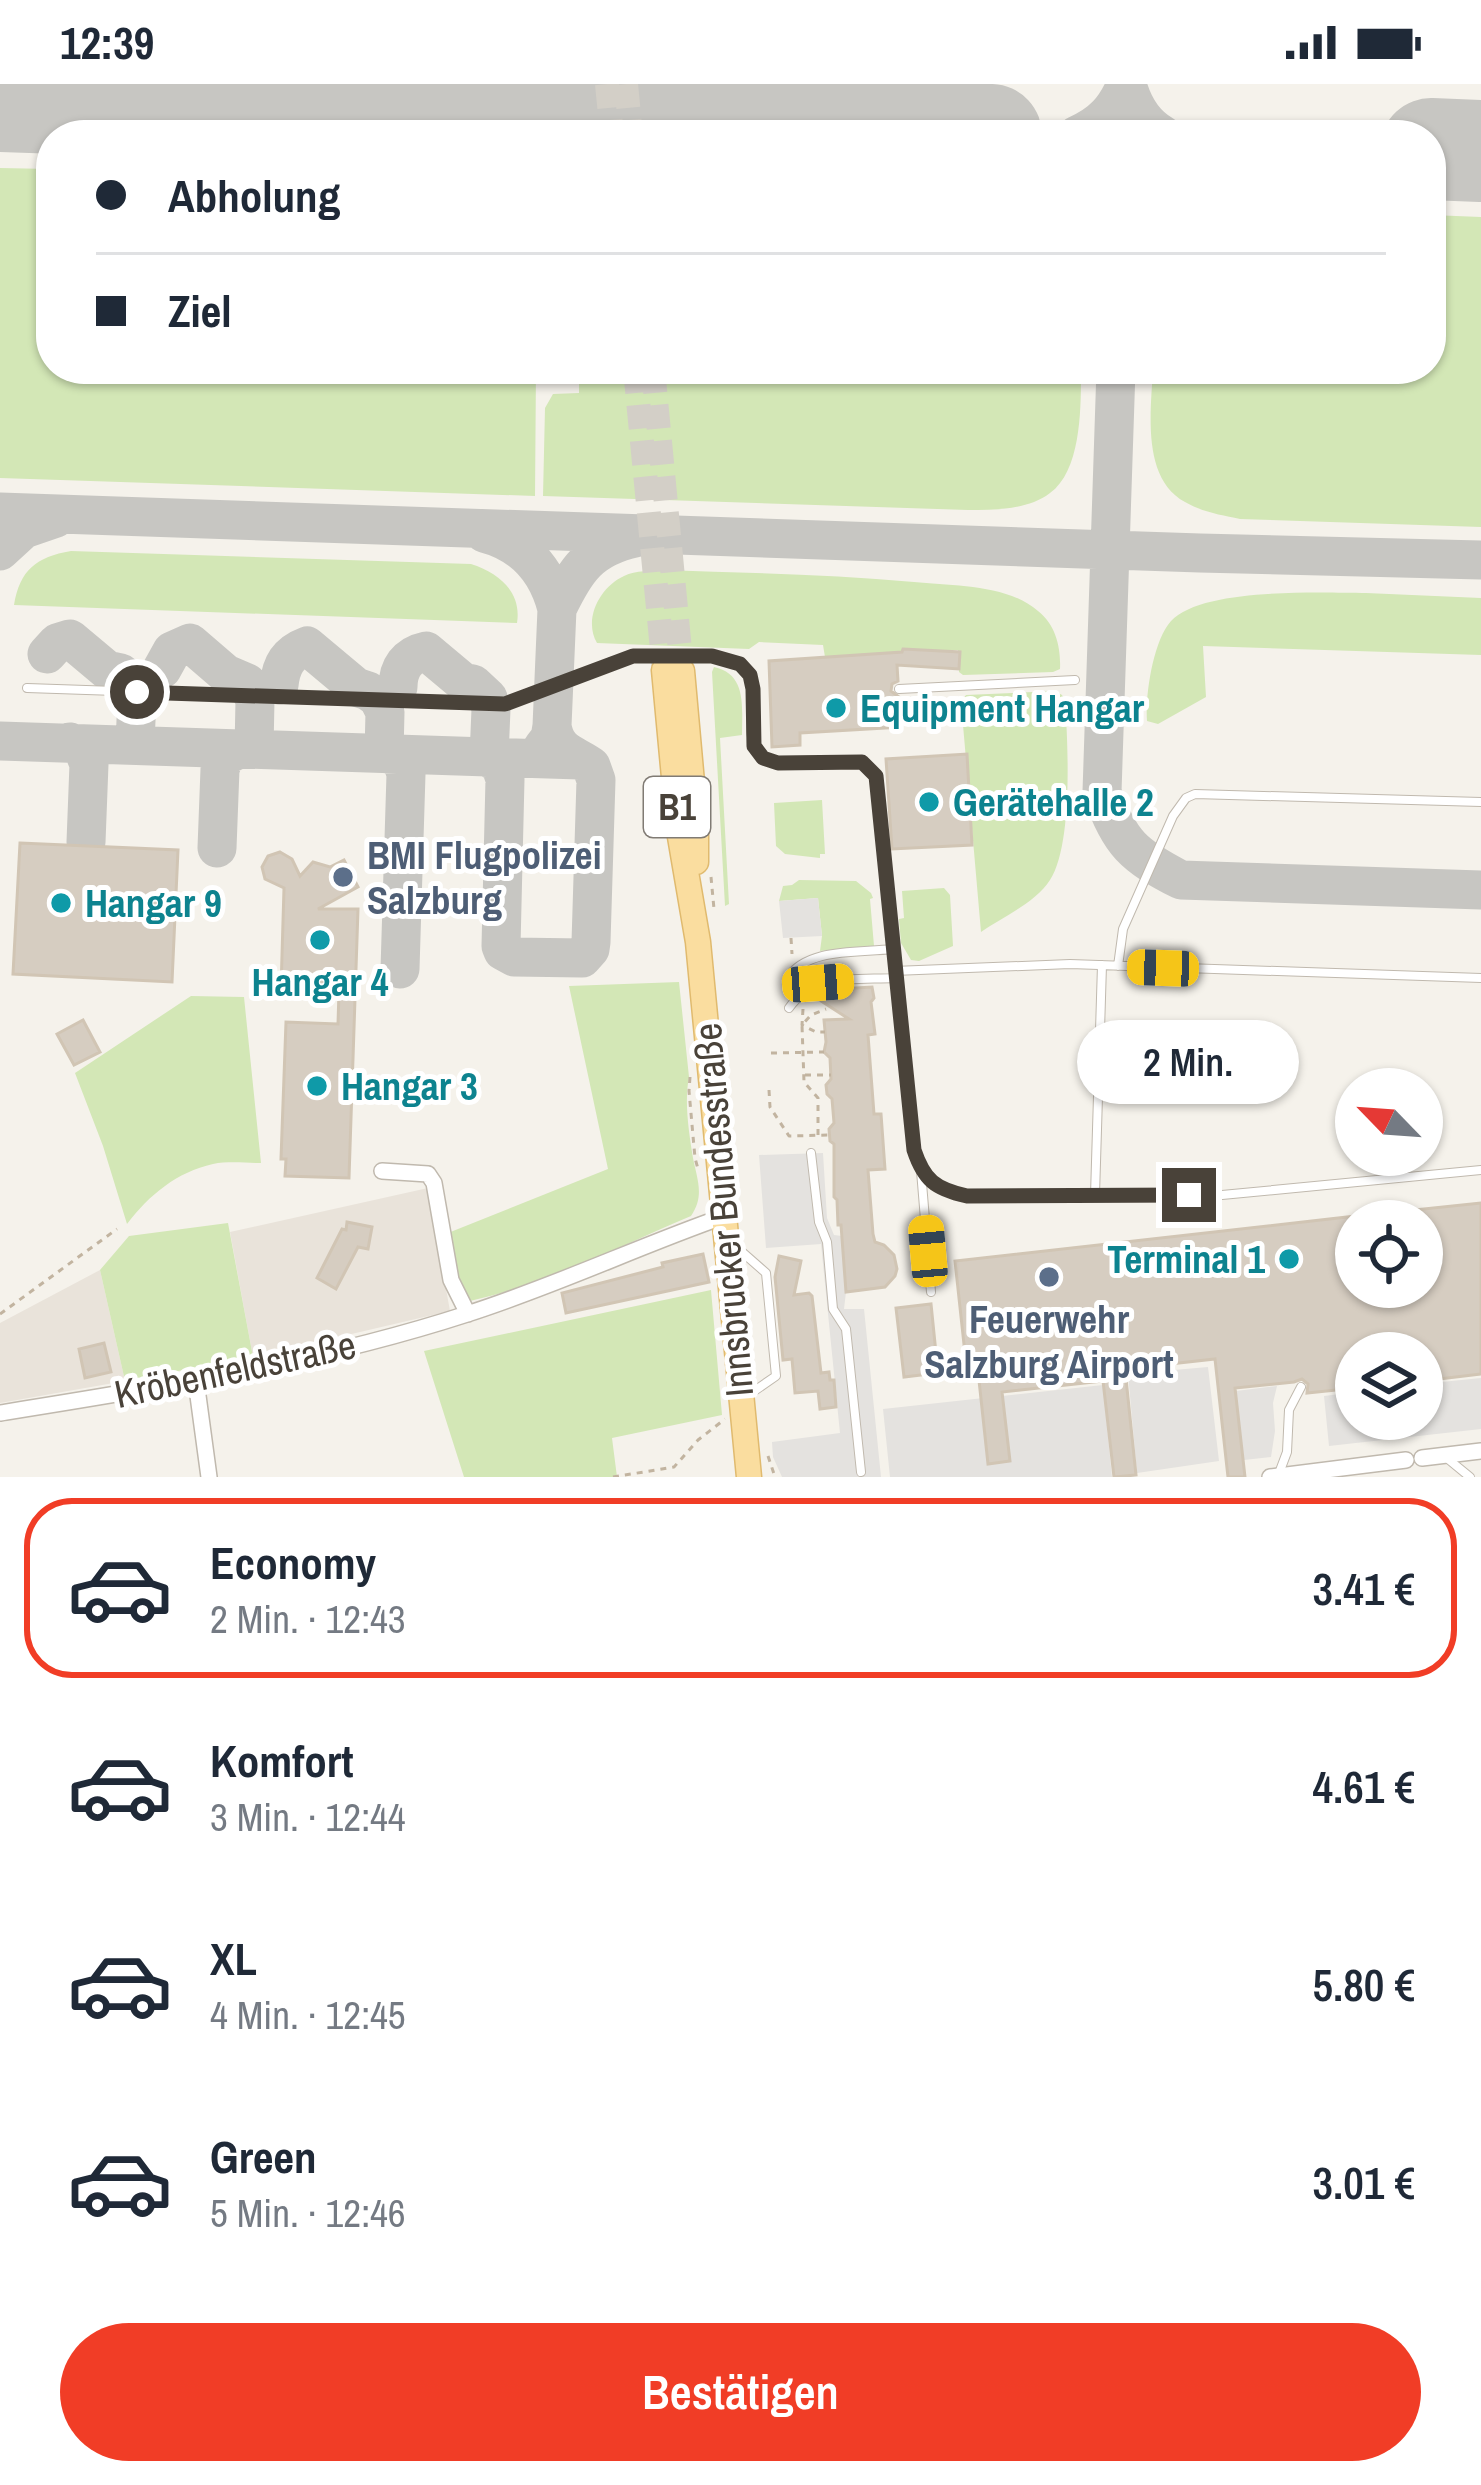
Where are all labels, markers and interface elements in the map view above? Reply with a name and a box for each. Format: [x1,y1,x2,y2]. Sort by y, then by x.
text: 12:39 [60,12,154,73]
text: Abholung [168,165,340,226]
text: Ziel [168,280,232,341]
route start [110,665,164,719]
place label: Equipment Hangar [860,682,1145,734]
marker: Equipment Hangar [823,695,849,721]
place label: Gerätehalle 2 [953,776,1154,828]
road number: B1 [644,777,710,837]
marker: Gerätehalle 2 [916,789,942,815]
place label: BMI Flugpolizei Salzburg [367,829,602,926]
marker: BMI Flugpolizei Salzburg [330,864,356,890]
place label: Hangar 9 [85,877,222,929]
marker: Hangar 9 [48,890,74,916]
marker: Hangar 4 [307,927,333,953]
car [1126,949,1200,987]
place label: Hangar 4 [252,956,389,1008]
car [781,963,855,1003]
street label: Innsbrucker Bundesstraße [681,1021,765,1399]
callout: 2 Min. [1078,1021,1300,1105]
text: 2 Min. [1143,1036,1233,1088]
place label: Hangar 3 [341,1060,478,1112]
north arrow [1335,1068,1443,1176]
map controls [1335,1068,1443,1440]
marker: Hangar 3 [304,1073,330,1099]
route end [1162,1168,1216,1222]
button: locate [1335,1200,1443,1308]
car [907,1214,949,1288]
place label: Terminal 1 [1107,1233,1265,1285]
marker: Terminal 1 [1276,1246,1302,1272]
marker: Feuerwehr Salzburg Airport [1036,1264,1062,1290]
place label: Feuerwehr Salzburg Airport [924,1293,1174,1390]
street label: Kröbenfeldstraße [110,1318,360,1420]
button: layers [1335,1332,1443,1440]
text: Economy [210,1532,376,1593]
icon: car [66,1534,174,1642]
text: 3.41 € [1312,1558,1415,1619]
text: 2 Min. · 12:43 [210,1593,406,1645]
text: Komfort [210,1730,353,1791]
icon: car [66,1732,174,1840]
text: 4.61 € [1312,1756,1415,1817]
text: 3 Min. · 12:44 [210,1791,406,1843]
text: XL [210,1928,257,1989]
icon: car [66,1930,174,2038]
text: 5.80 € [1312,1954,1415,2015]
text: 4 Min. · 12:45 [210,1989,406,2041]
text: Green [210,2126,317,2187]
icon: car [66,2128,174,2236]
text: 3.01 € [1312,2152,1415,2213]
text: 5 Min. · 12:46 [210,2187,406,2239]
button: Bestätigen [60,2323,1421,2461]

